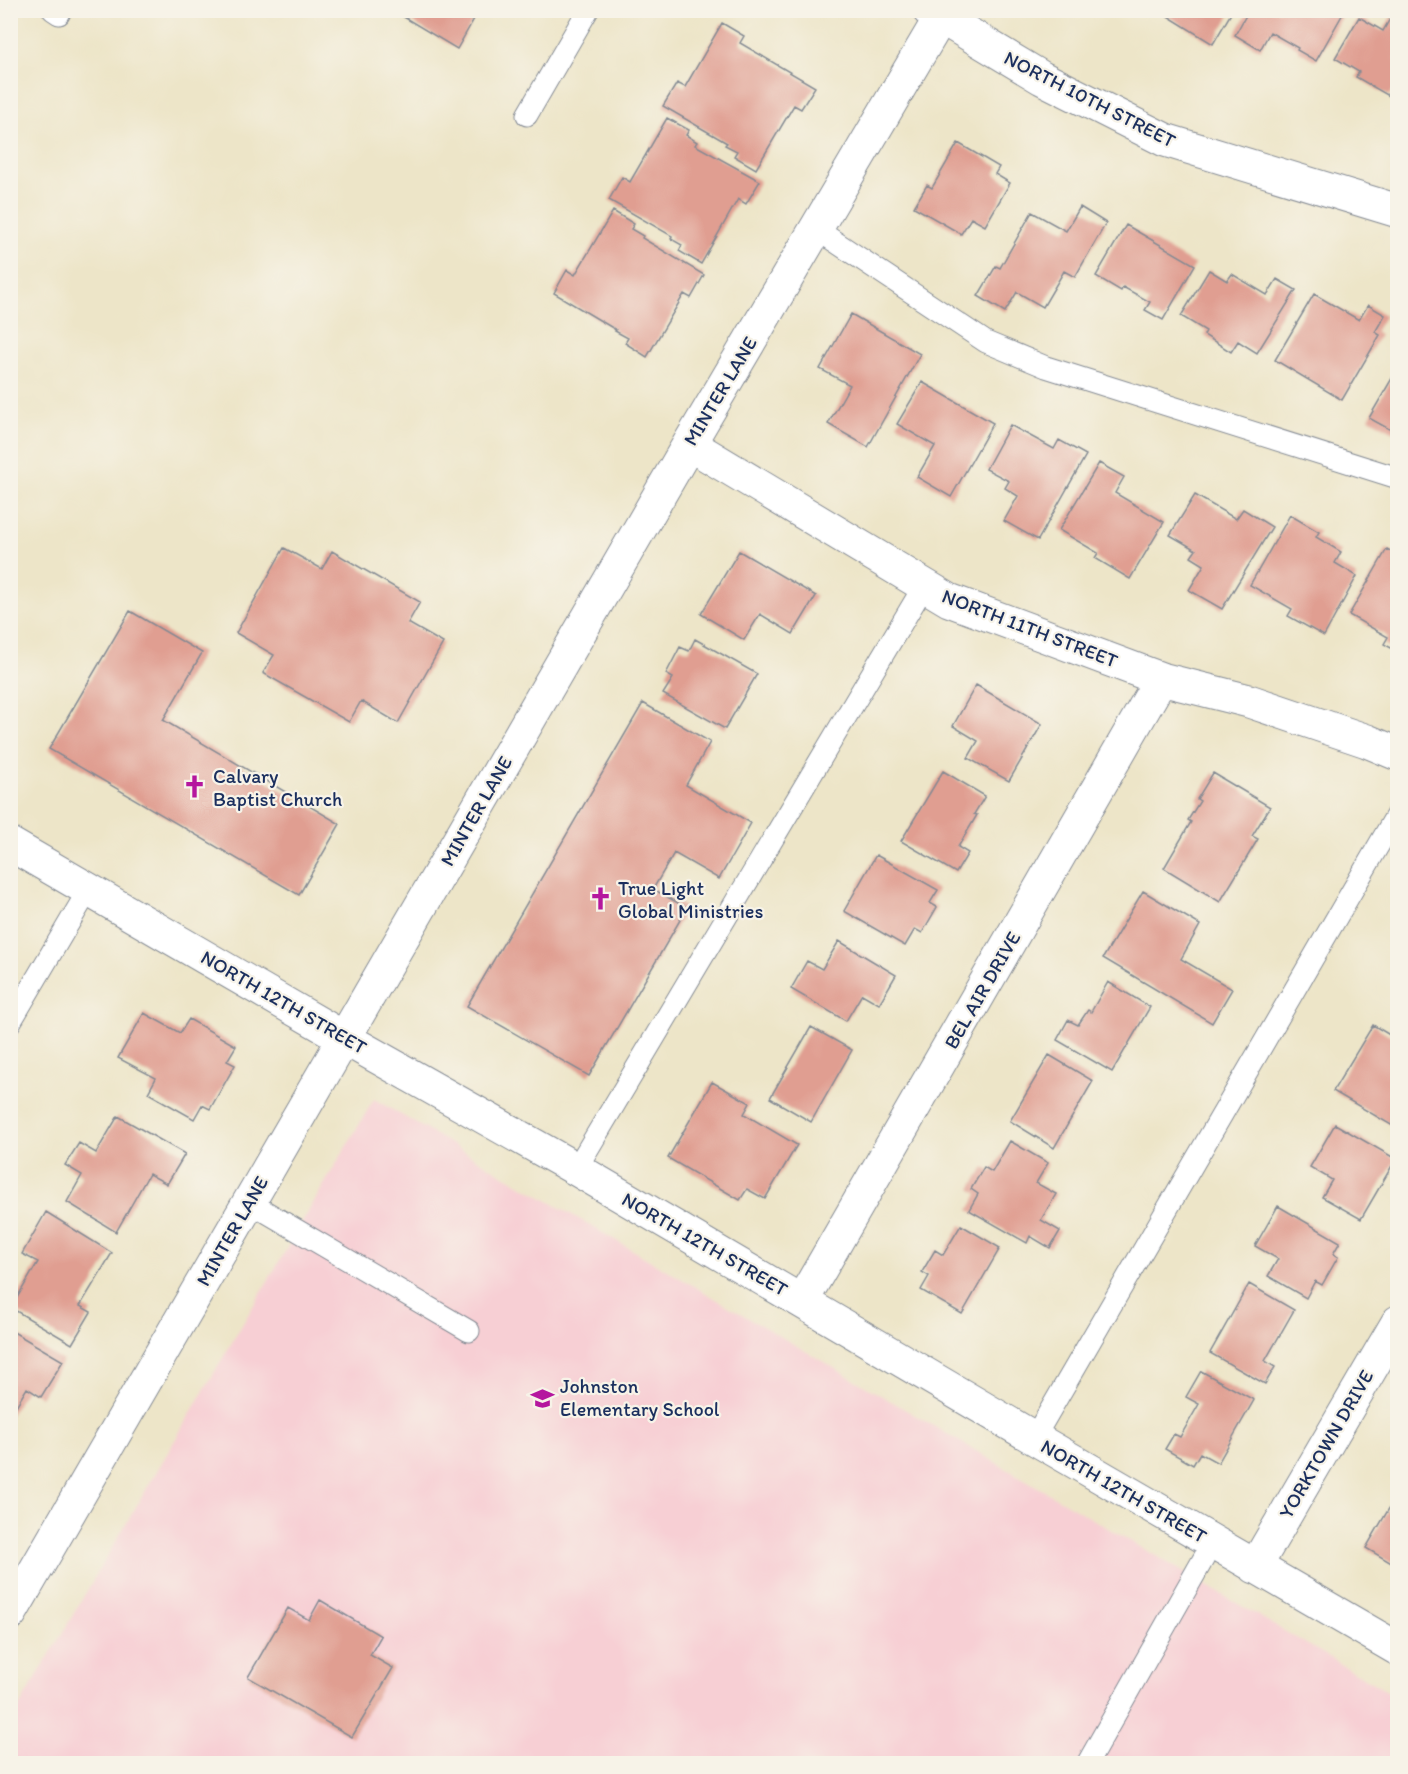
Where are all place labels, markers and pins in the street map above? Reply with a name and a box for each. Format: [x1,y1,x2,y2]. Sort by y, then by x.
place label: Calvary Baptist Church [213,764,342,811]
church icon: Calvary Baptist Church [182,774,208,800]
place label: True Light Global Ministries [618,876,763,923]
church icon: True Light Global Ministries [587,886,613,912]
place label: Johnston Elementary School [560,1374,720,1421]
school or university icon: Johnston Elementary School [529,1385,555,1411]

